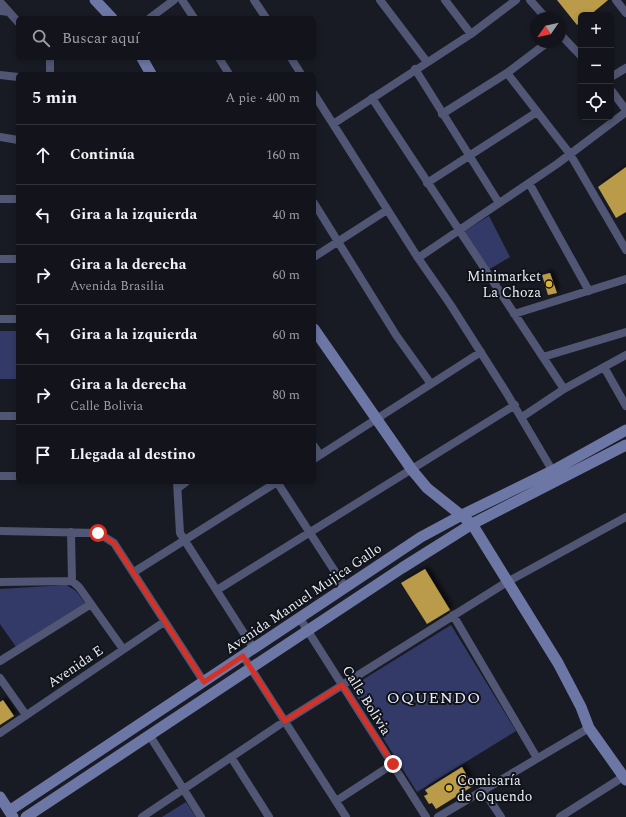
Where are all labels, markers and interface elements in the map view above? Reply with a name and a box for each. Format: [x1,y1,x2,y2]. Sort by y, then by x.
north arrow [530,12,566,48]
map controls [578,12,614,120]
button: + [578,12,614,48]
search box [16,16,316,60]
icon: search [30,27,52,49]
text: Buscar aquí [62,27,140,50]
button: − [578,48,614,84]
button: locate [578,84,614,120]
text: 5 min [32,85,77,111]
text: A pie · 400 m [226,88,300,108]
text: Continúa [70,143,135,166]
icon: ahead [32,144,54,166]
text: 160 m [266,145,300,165]
text: Gira a la izquierda [70,203,197,226]
icon: left [32,204,54,226]
text: 40 m [273,205,300,225]
text: Gira a la derecha [70,253,186,276]
icon: right [32,264,54,286]
text: 60 m [273,265,300,285]
place label: Minimarket La Choza [467,266,541,303]
text: Avenida Brasilia [70,276,164,296]
marker: Minimarket La Choza [544,279,554,289]
text: Gira a la izquierda [70,323,197,346]
icon: left [32,324,54,346]
text: 60 m [273,325,300,345]
text: Gira a la derecha [70,373,186,396]
icon: right [32,384,54,406]
text: 80 m [273,385,300,405]
text: Calle Bolivia [70,396,143,416]
text: Llegada al destino [70,443,195,466]
icon: arrive [32,444,54,466]
route start [89,524,107,542]
street label: Avenida Manuel Mujica Gallo [221,538,386,659]
street label: Avenida E [43,640,107,693]
street label: Calle Bolivia [337,661,396,739]
district label: OQUENDO [387,686,481,710]
route end [384,755,402,773]
place label: Comisaría de Oquendo [457,770,532,807]
marker: Comisaría de Oquendo [444,783,454,793]

